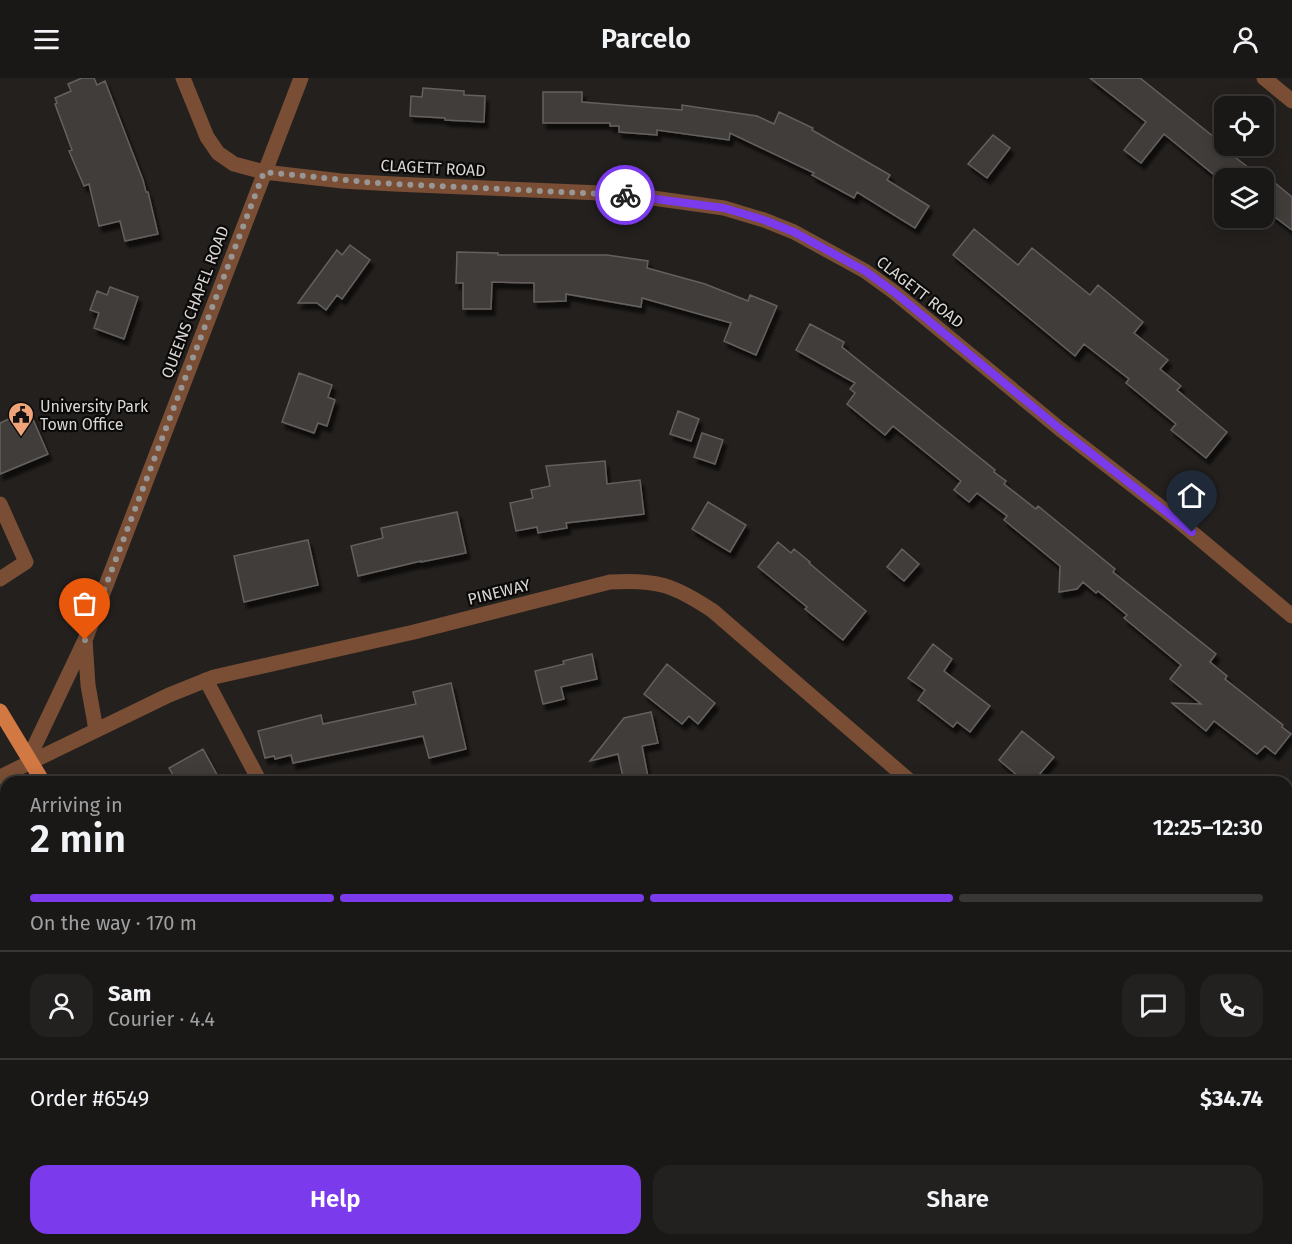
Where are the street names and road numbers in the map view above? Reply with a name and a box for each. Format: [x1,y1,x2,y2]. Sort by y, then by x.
street label: CLAGETT ROAD [380,156,486,180]
street label: QUEENS CHAPEL ROAD [157,223,233,381]
street label: CLAGETT ROAD [873,252,967,332]
street label: PINEWAY [466,575,532,609]

